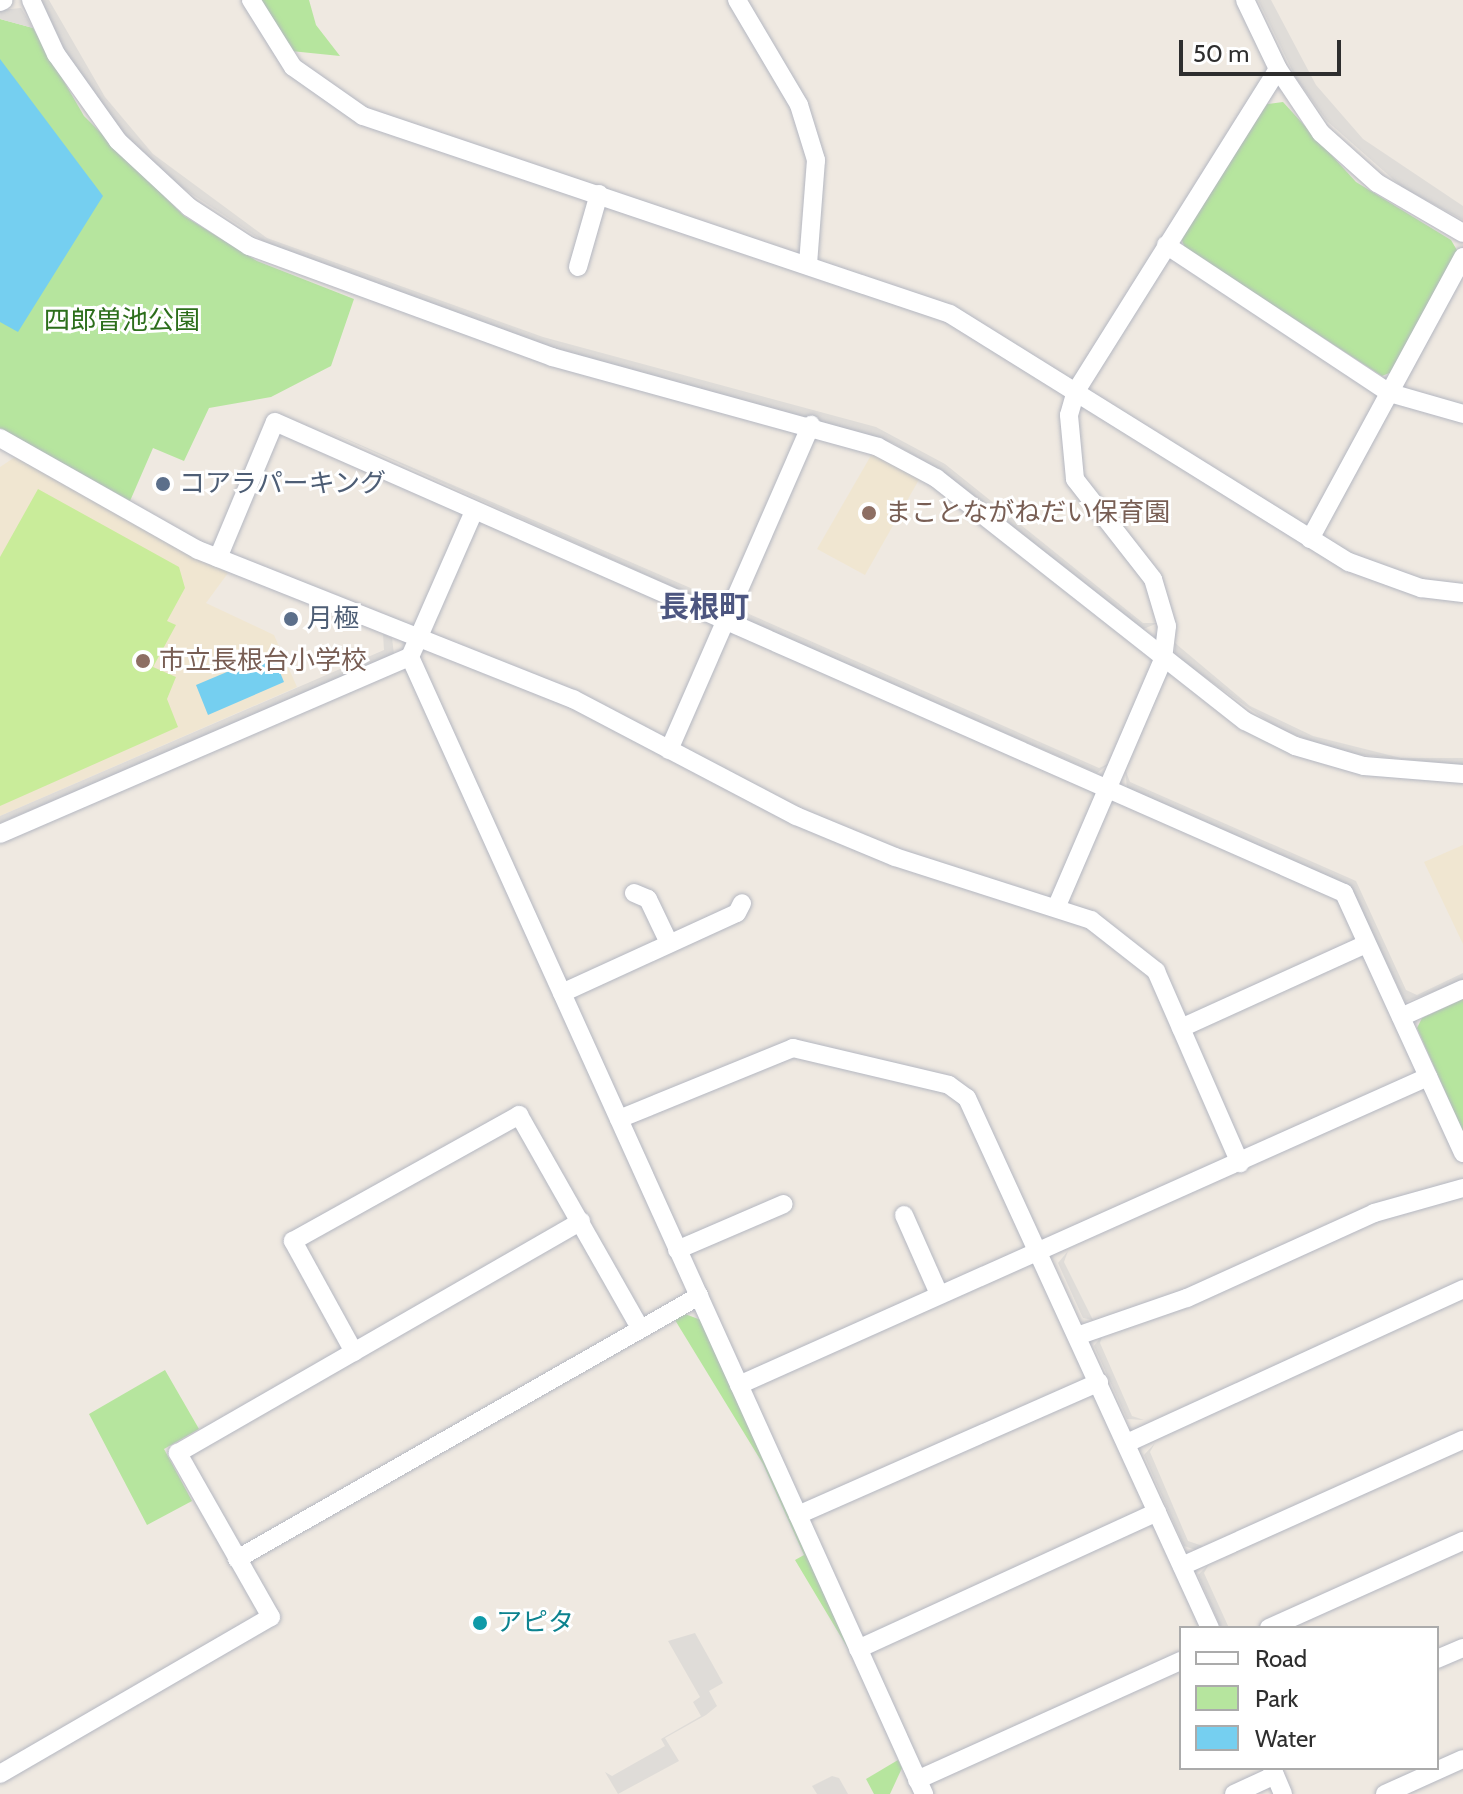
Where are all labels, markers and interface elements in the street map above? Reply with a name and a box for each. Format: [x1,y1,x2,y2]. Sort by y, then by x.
scale bar [1183,24,1345,74]
text: 50 m [1193,39,1249,68]
park label: 四郎曽池公園 [44,305,200,337]
place label: コアラパーキング [179,468,387,500]
marker: コアラパーキング [154,475,172,493]
place label: まことながねだい保育園 [885,497,1171,529]
marker: まことながねだい保育園 [860,504,878,522]
district label: 長根町 [659,589,749,625]
place label: 月極 [307,603,359,635]
marker: 月極 [282,610,300,628]
place label: 市立長根台小学校 [159,645,367,677]
marker: 市立長根台小学校 [134,652,152,670]
place label: アピタ [496,1607,574,1639]
marker: アピタ [471,1614,489,1632]
legend [1179,1626,1439,1770]
text: Road [1255,1644,1307,1673]
text: Park [1255,1684,1298,1713]
text: Water [1255,1724,1316,1753]

